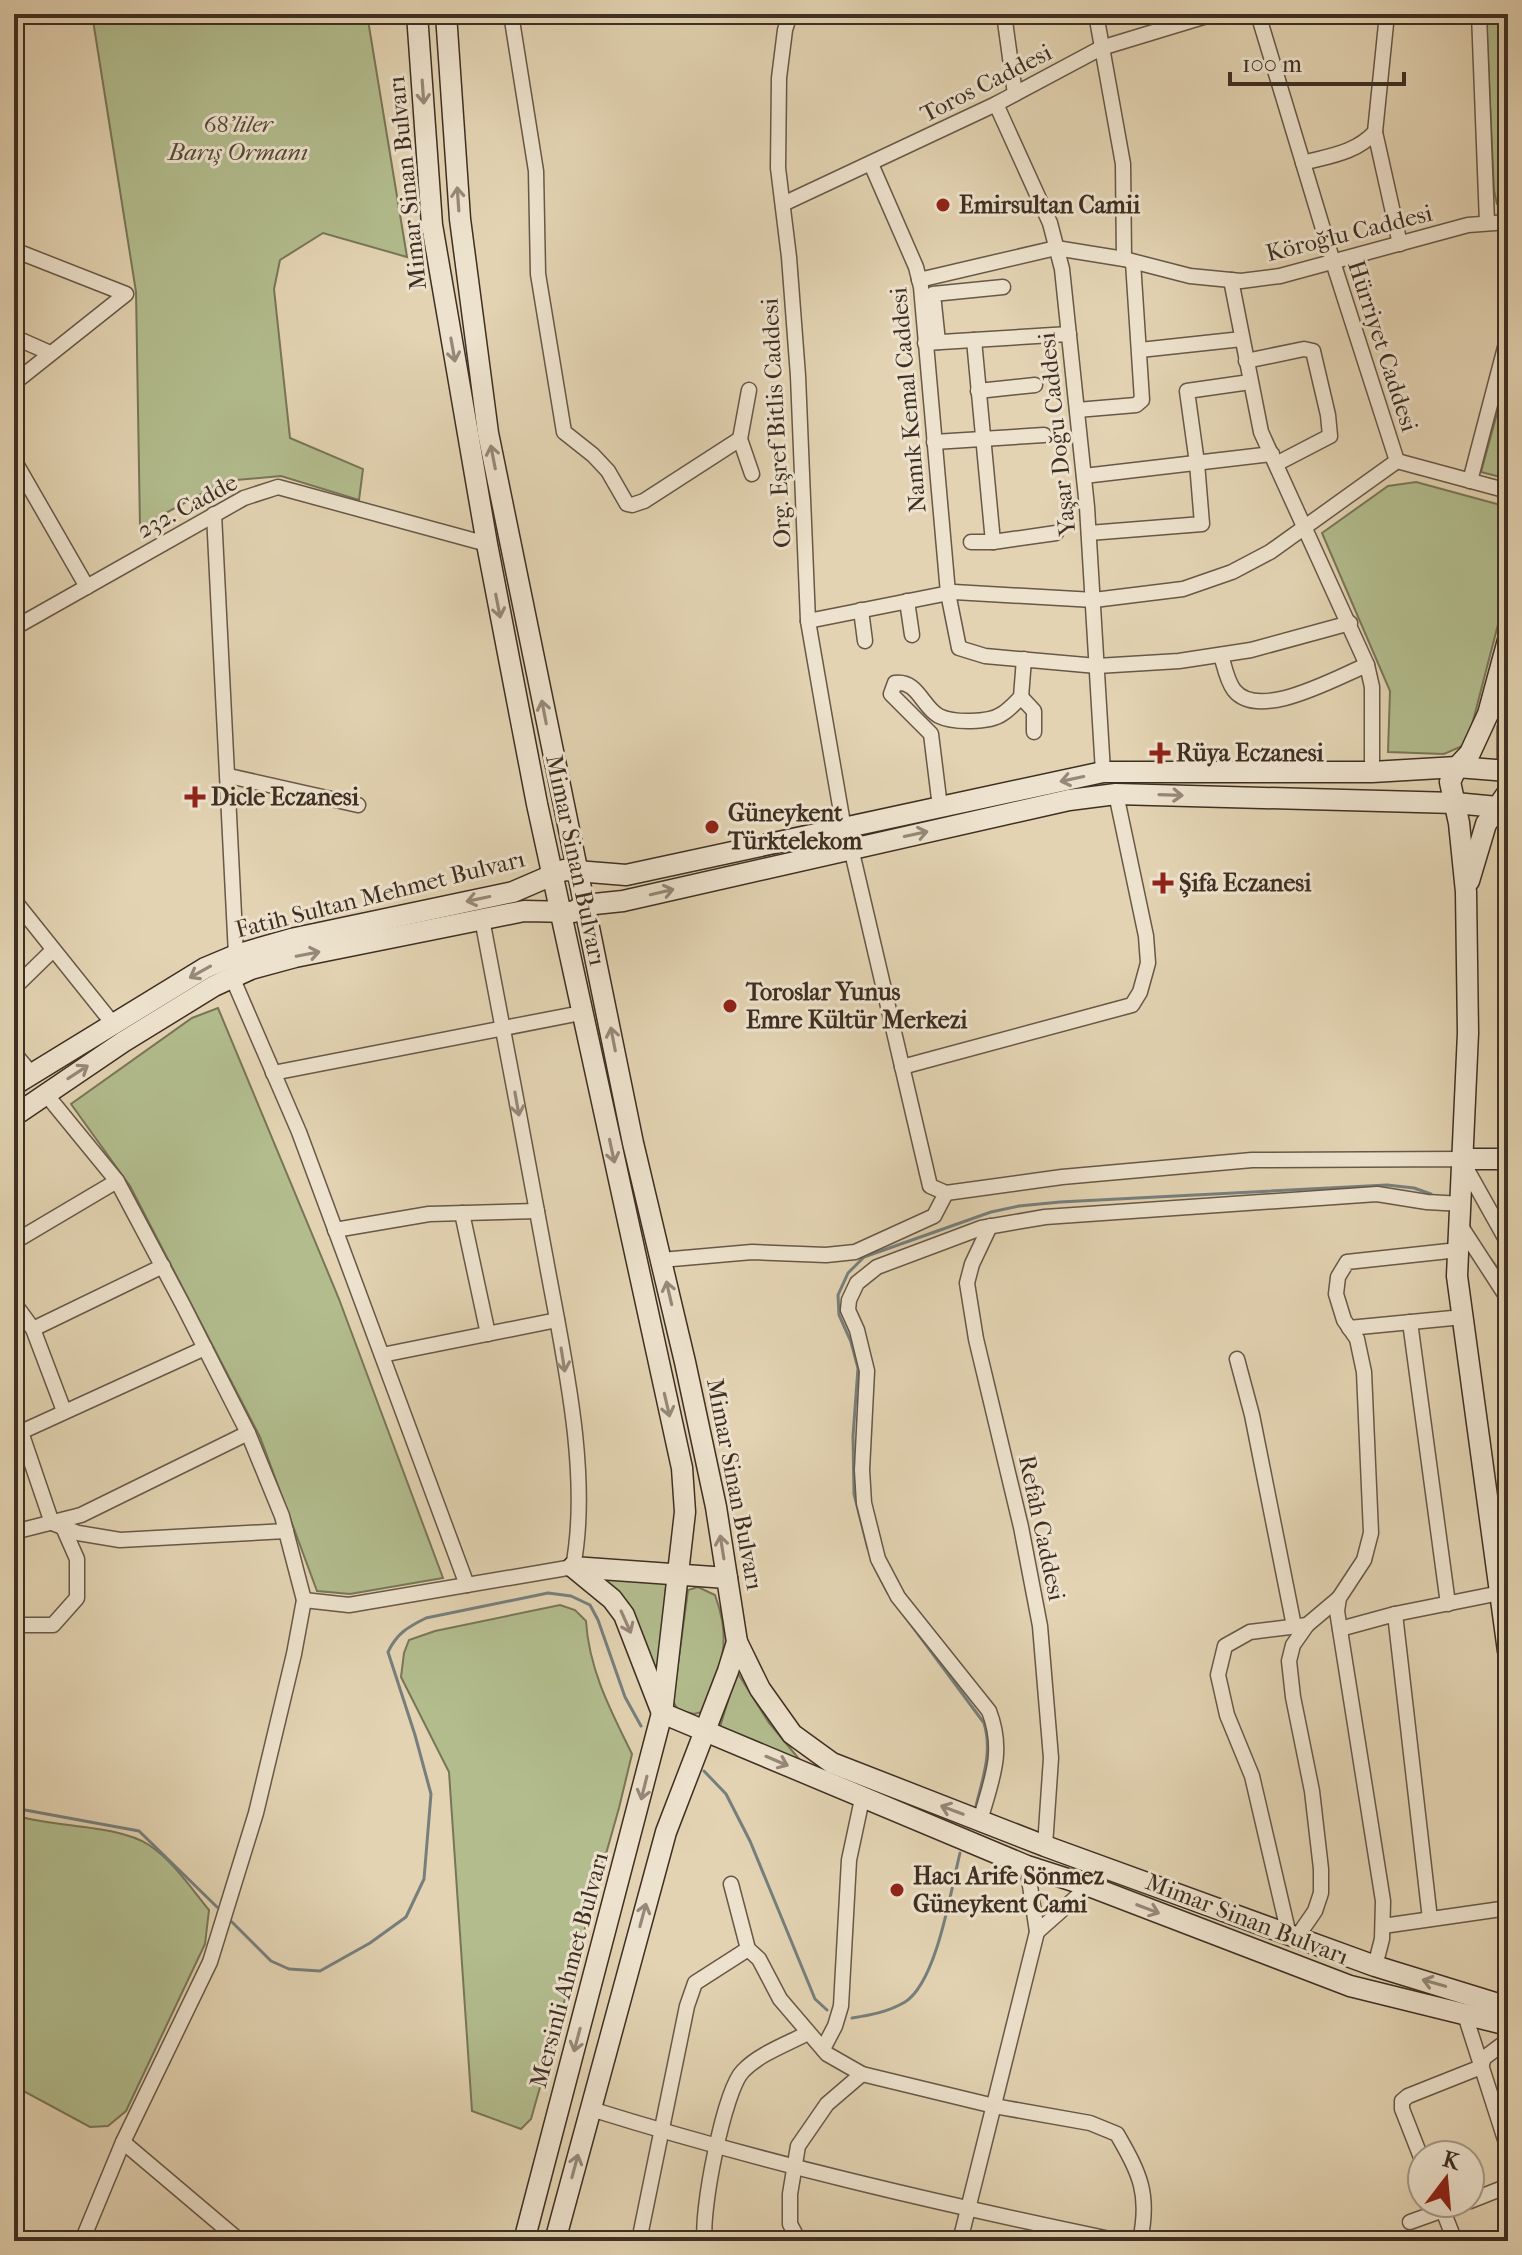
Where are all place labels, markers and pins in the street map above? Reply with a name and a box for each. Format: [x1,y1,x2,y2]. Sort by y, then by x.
place label: Emirsultan Camii [959,191,1141,219]
marker: Emirsultan Camii [934,196,952,214]
place label: Rüya Eczanesi [1176,739,1325,767]
marker: Rüya Eczanesi [1151,744,1169,762]
place label: Dicle Eczanesi [211,783,360,811]
marker: Dicle Eczanesi [186,788,204,806]
place label: Güneykent Türktelekom [727,799,863,855]
marker: Güneykent Türktelekom [703,818,721,836]
place label: Şifa Eczanesi [1179,869,1312,898]
marker: Şifa Eczanesi [1154,874,1172,892]
place label: Toroslar Yunus Emre Kültür Merkezi [745,978,968,1034]
marker: Toroslar Yunus Emre Kültür Merkezi [721,997,739,1015]
place label: Hacı Arife Sönmez Güneykent Cami [913,1862,1104,1918]
marker: Hacı Arife Sönmez Güneykent Cami [888,1881,906,1899]

